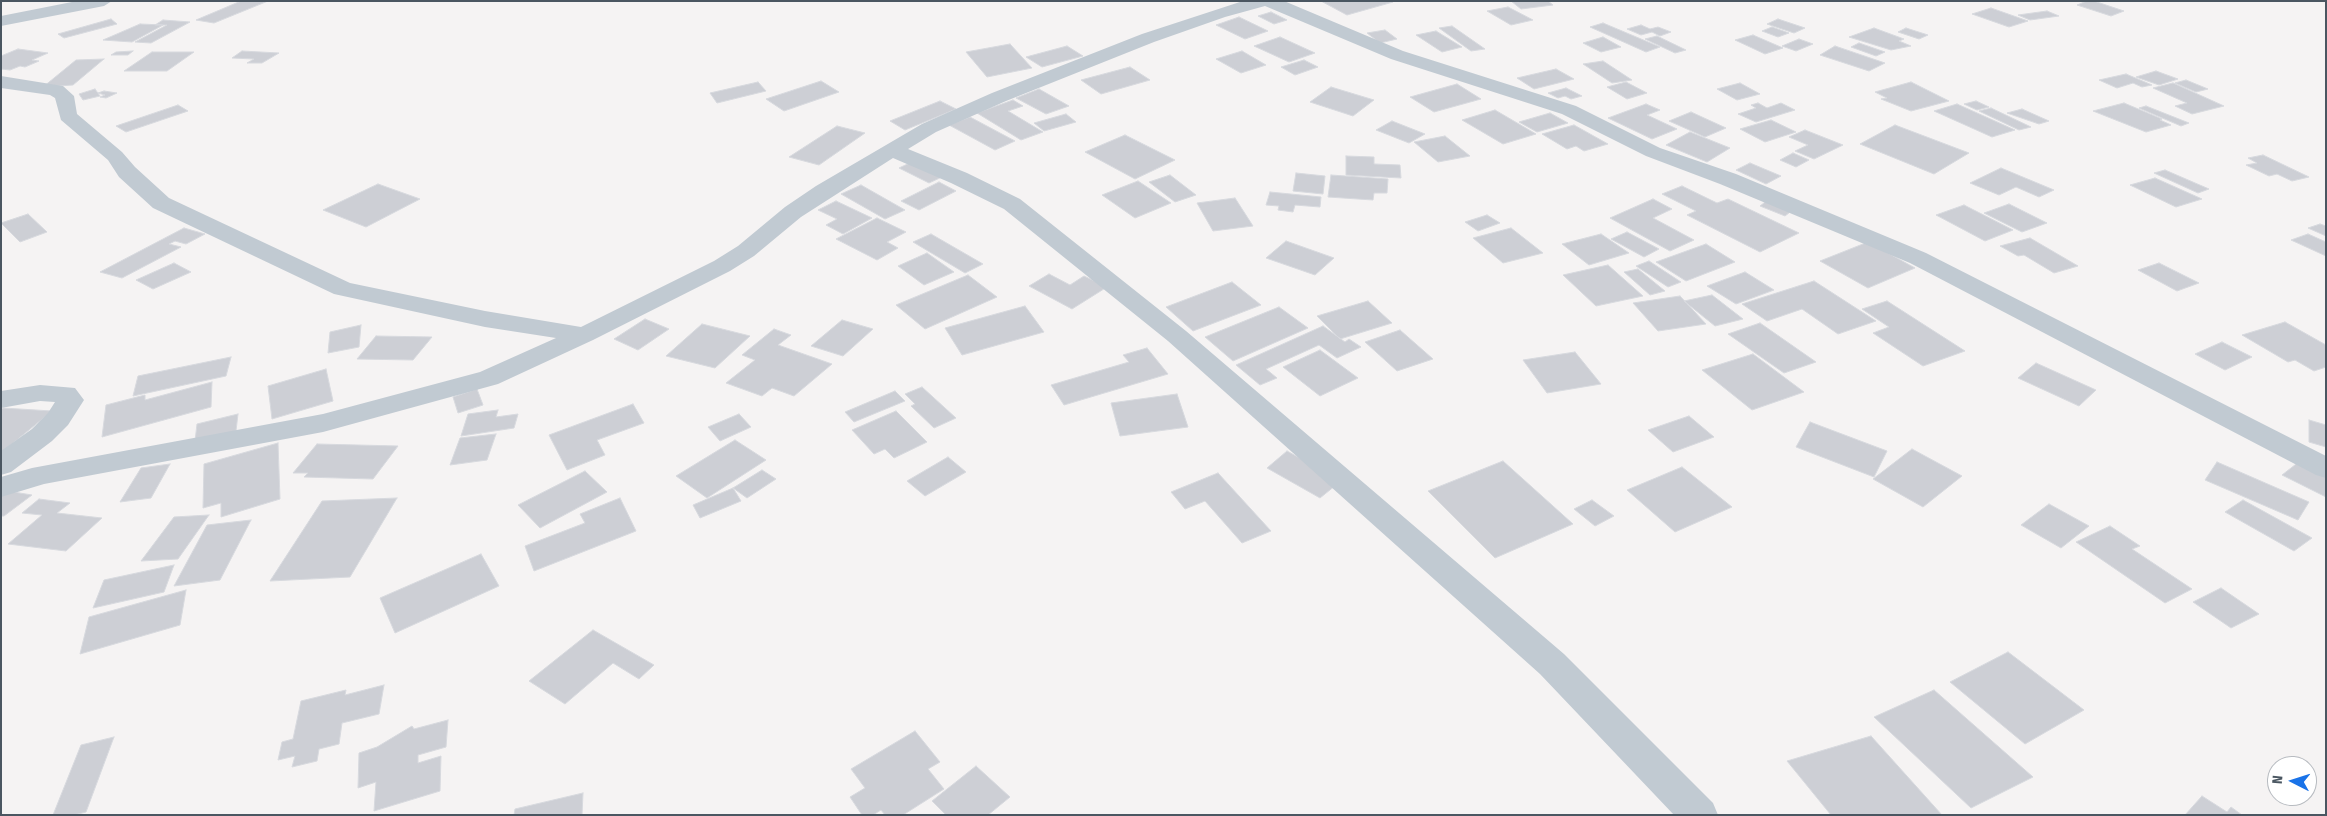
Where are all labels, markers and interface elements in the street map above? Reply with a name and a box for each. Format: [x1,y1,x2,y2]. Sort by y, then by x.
north arrow [2267,756,2317,806]
text: N [2269,775,2286,785]

